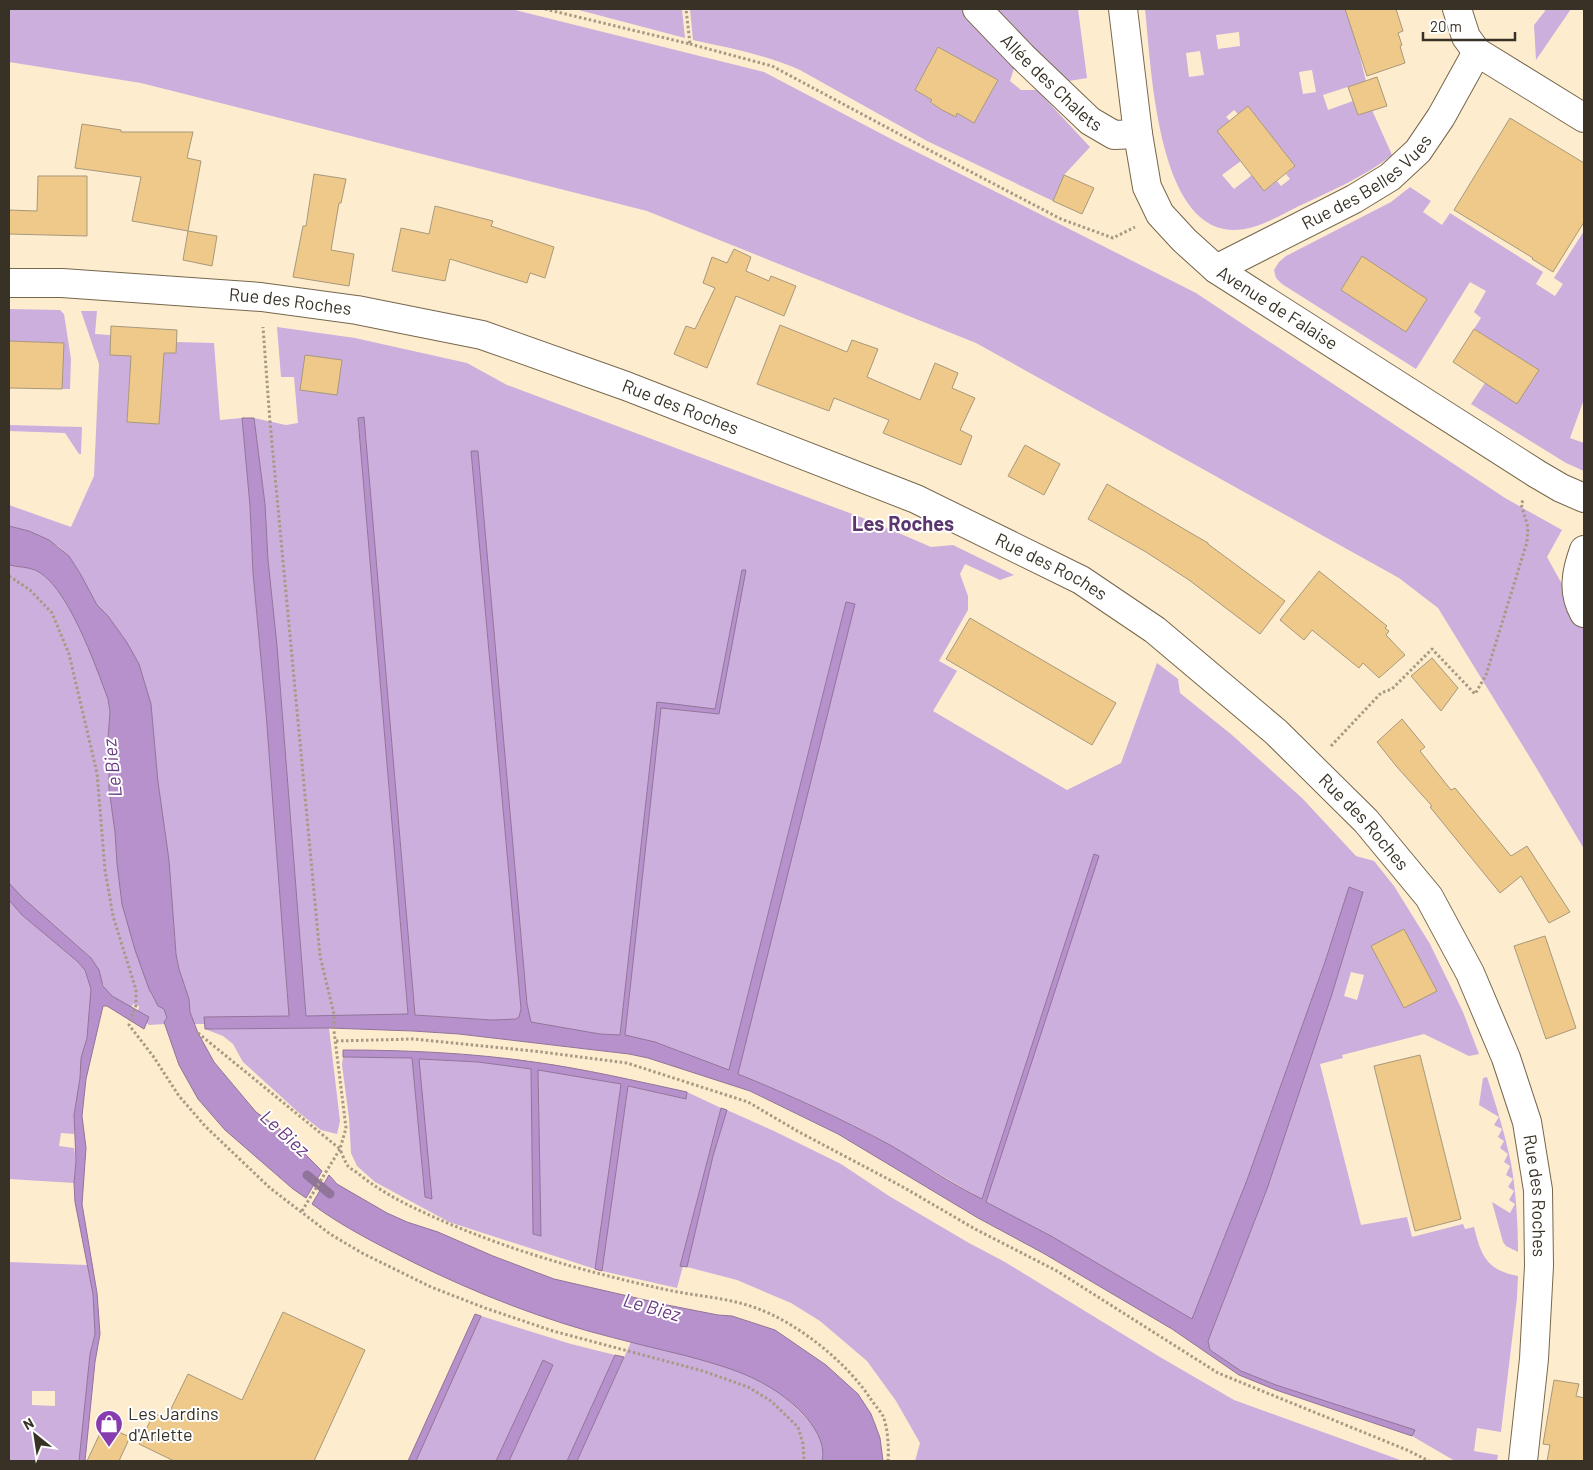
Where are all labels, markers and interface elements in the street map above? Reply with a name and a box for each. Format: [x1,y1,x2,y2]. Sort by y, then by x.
scale bar [1423,10,1516,42]
text: 20 m [1430,17,1462,35]
street label: Allée des Chalets [997,29,1106,136]
street label: Rue des Belles Vues [1298,130,1436,234]
street label: Avenue de Falaise [1213,261,1342,354]
street label: Rue des Roches [228,283,353,319]
street label: Rue des Roches [619,374,742,439]
district label: Les Roches [852,511,954,535]
street label: Rue des Roches [992,528,1112,605]
water label: Le Biez [97,737,126,798]
street label: Rue des Roches [1315,769,1414,874]
water label: Le Biez [256,1105,315,1161]
street label: Rue des Roches [1519,1133,1551,1257]
water label: Le Biez [621,1287,684,1326]
place label: Les Jardins d'Arlette [128,1402,219,1445]
shop icon: Les Jardins d'Arlette [94,1409,124,1448]
north arrow [10,1410,60,1460]
text: N [20,1414,37,1433]

